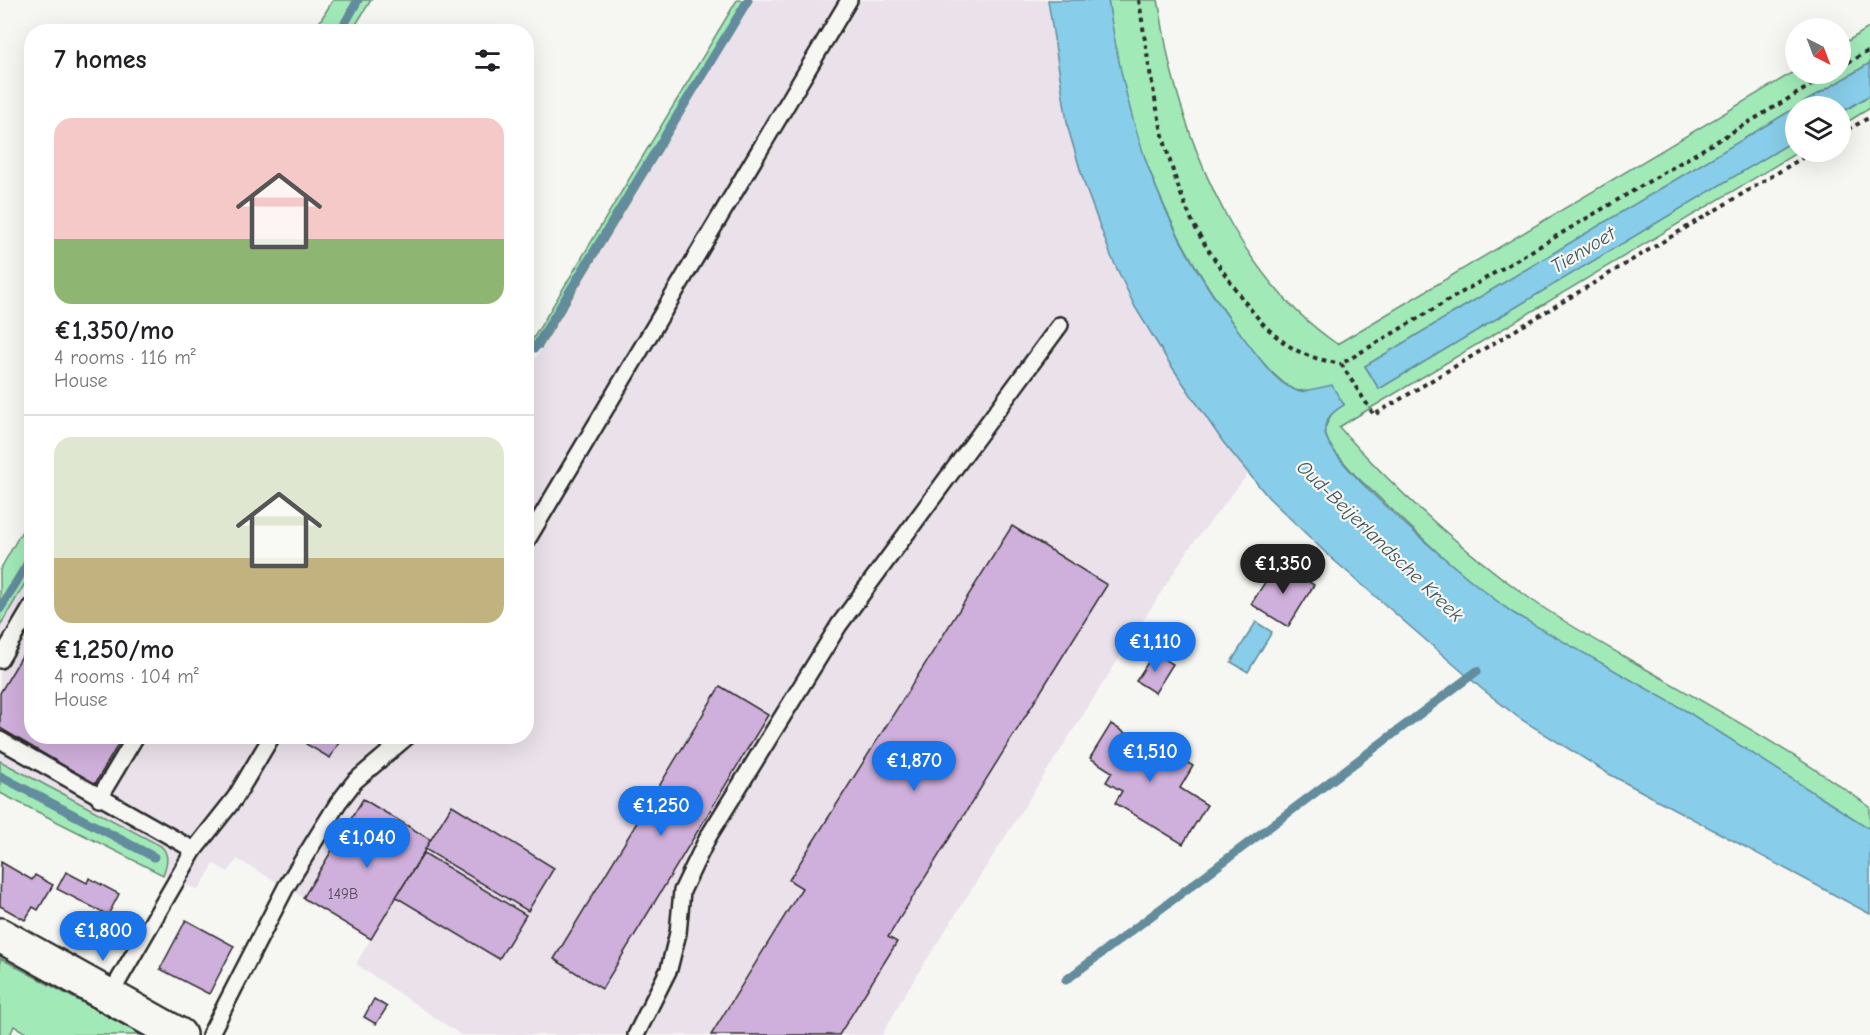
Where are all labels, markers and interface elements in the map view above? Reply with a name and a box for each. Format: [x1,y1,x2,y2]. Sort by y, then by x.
north arrow [1785,18,1851,84]
map controls [1785,18,1851,162]
icon: filters [471,44,504,77]
text: 7 homes [54,45,147,75]
button: layers [1785,96,1851,162]
icon: home [225,157,333,265]
water label: Tienvoet [1546,221,1621,278]
text: €1,350/mo [54,316,174,346]
text: 4 rooms · 116 m² [54,346,196,369]
text: House [54,369,108,392]
water label: Oud-Beijerlandsche Kreek [1292,455,1468,627]
icon: home [225,476,333,584]
pin: €1,350 [1234,544,1332,595]
text: €1,350 [1254,552,1312,575]
pin: €1,110 [1106,622,1204,673]
text: €1,110 [1129,630,1181,653]
text: €1,250/mo [54,635,174,665]
text: 4 rooms · 104 m² [54,665,199,688]
text: House [54,688,108,711]
pin: €1,510 [1101,732,1199,783]
text: €1,510 [1122,740,1178,763]
pin: €1,870 [865,741,963,792]
text: €1,870 [886,749,942,772]
pin: €1,250 [612,786,710,837]
text: €1,250 [632,794,690,817]
pin: €1,040 [318,818,416,869]
text: €1,040 [338,826,396,849]
house number: 149B [328,885,358,903]
pin: €1,800 [54,911,152,962]
text: €1,800 [74,919,132,942]

